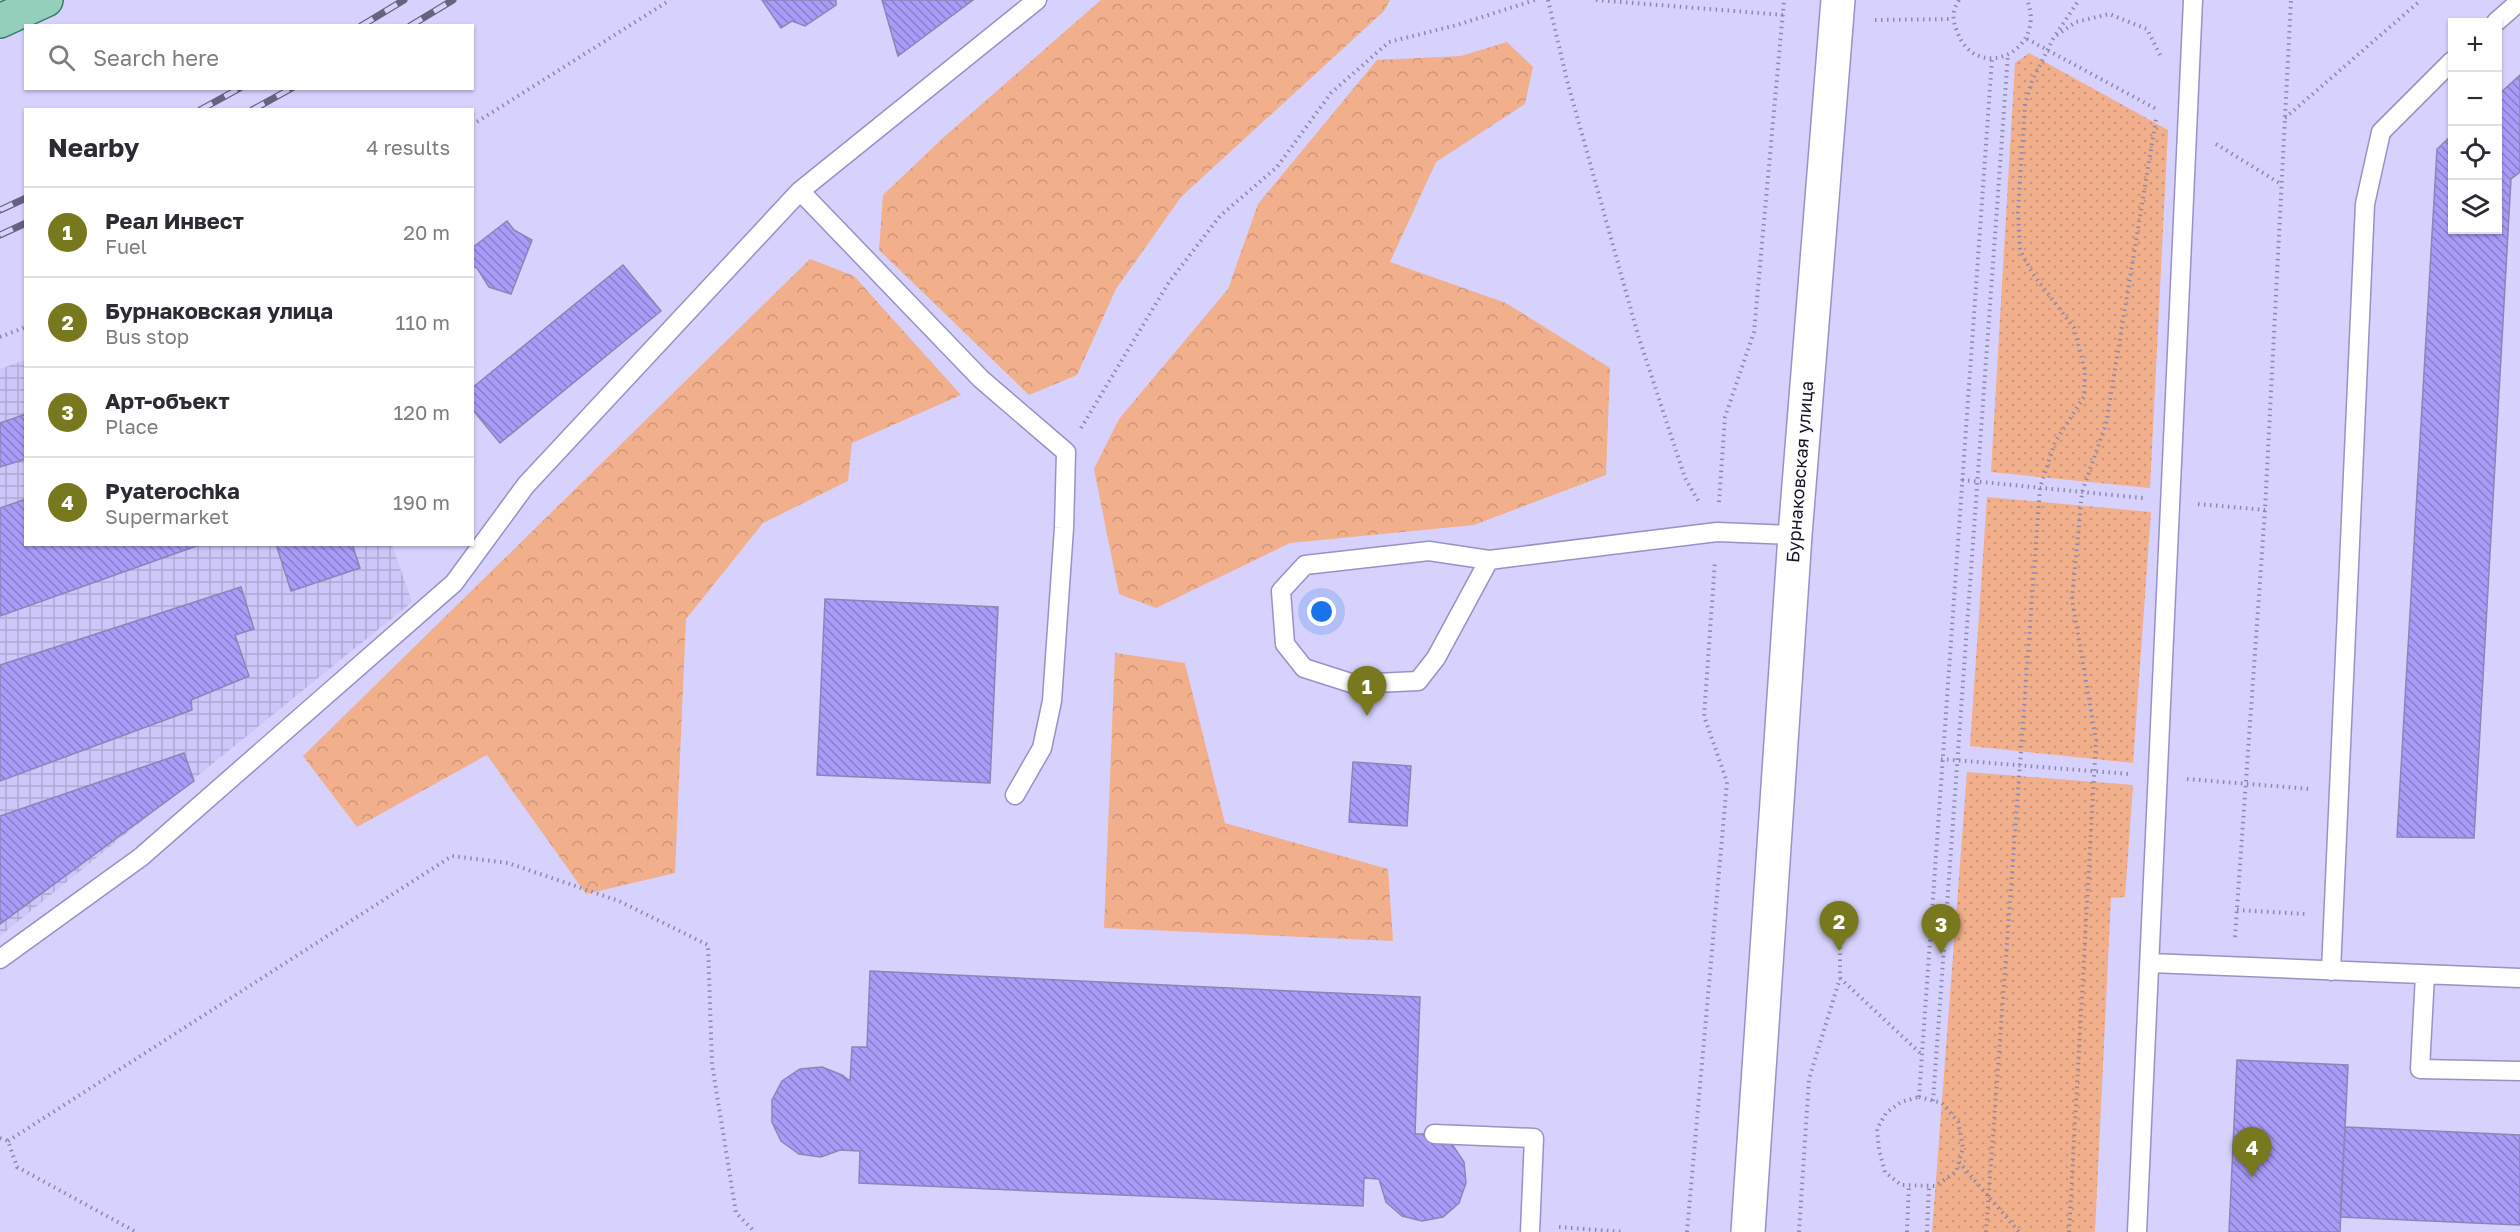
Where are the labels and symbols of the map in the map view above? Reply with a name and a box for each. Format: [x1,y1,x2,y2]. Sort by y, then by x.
street label: Бурнаковская улица [1781,380,1817,563]
your location [1307,597,1336,626]
pin: 1 [1348,666,1386,716]
pin: 2 [1820,902,1858,951]
pin: 3 [1922,904,1960,954]
pin: 4 [2232,1128,2272,1177]

